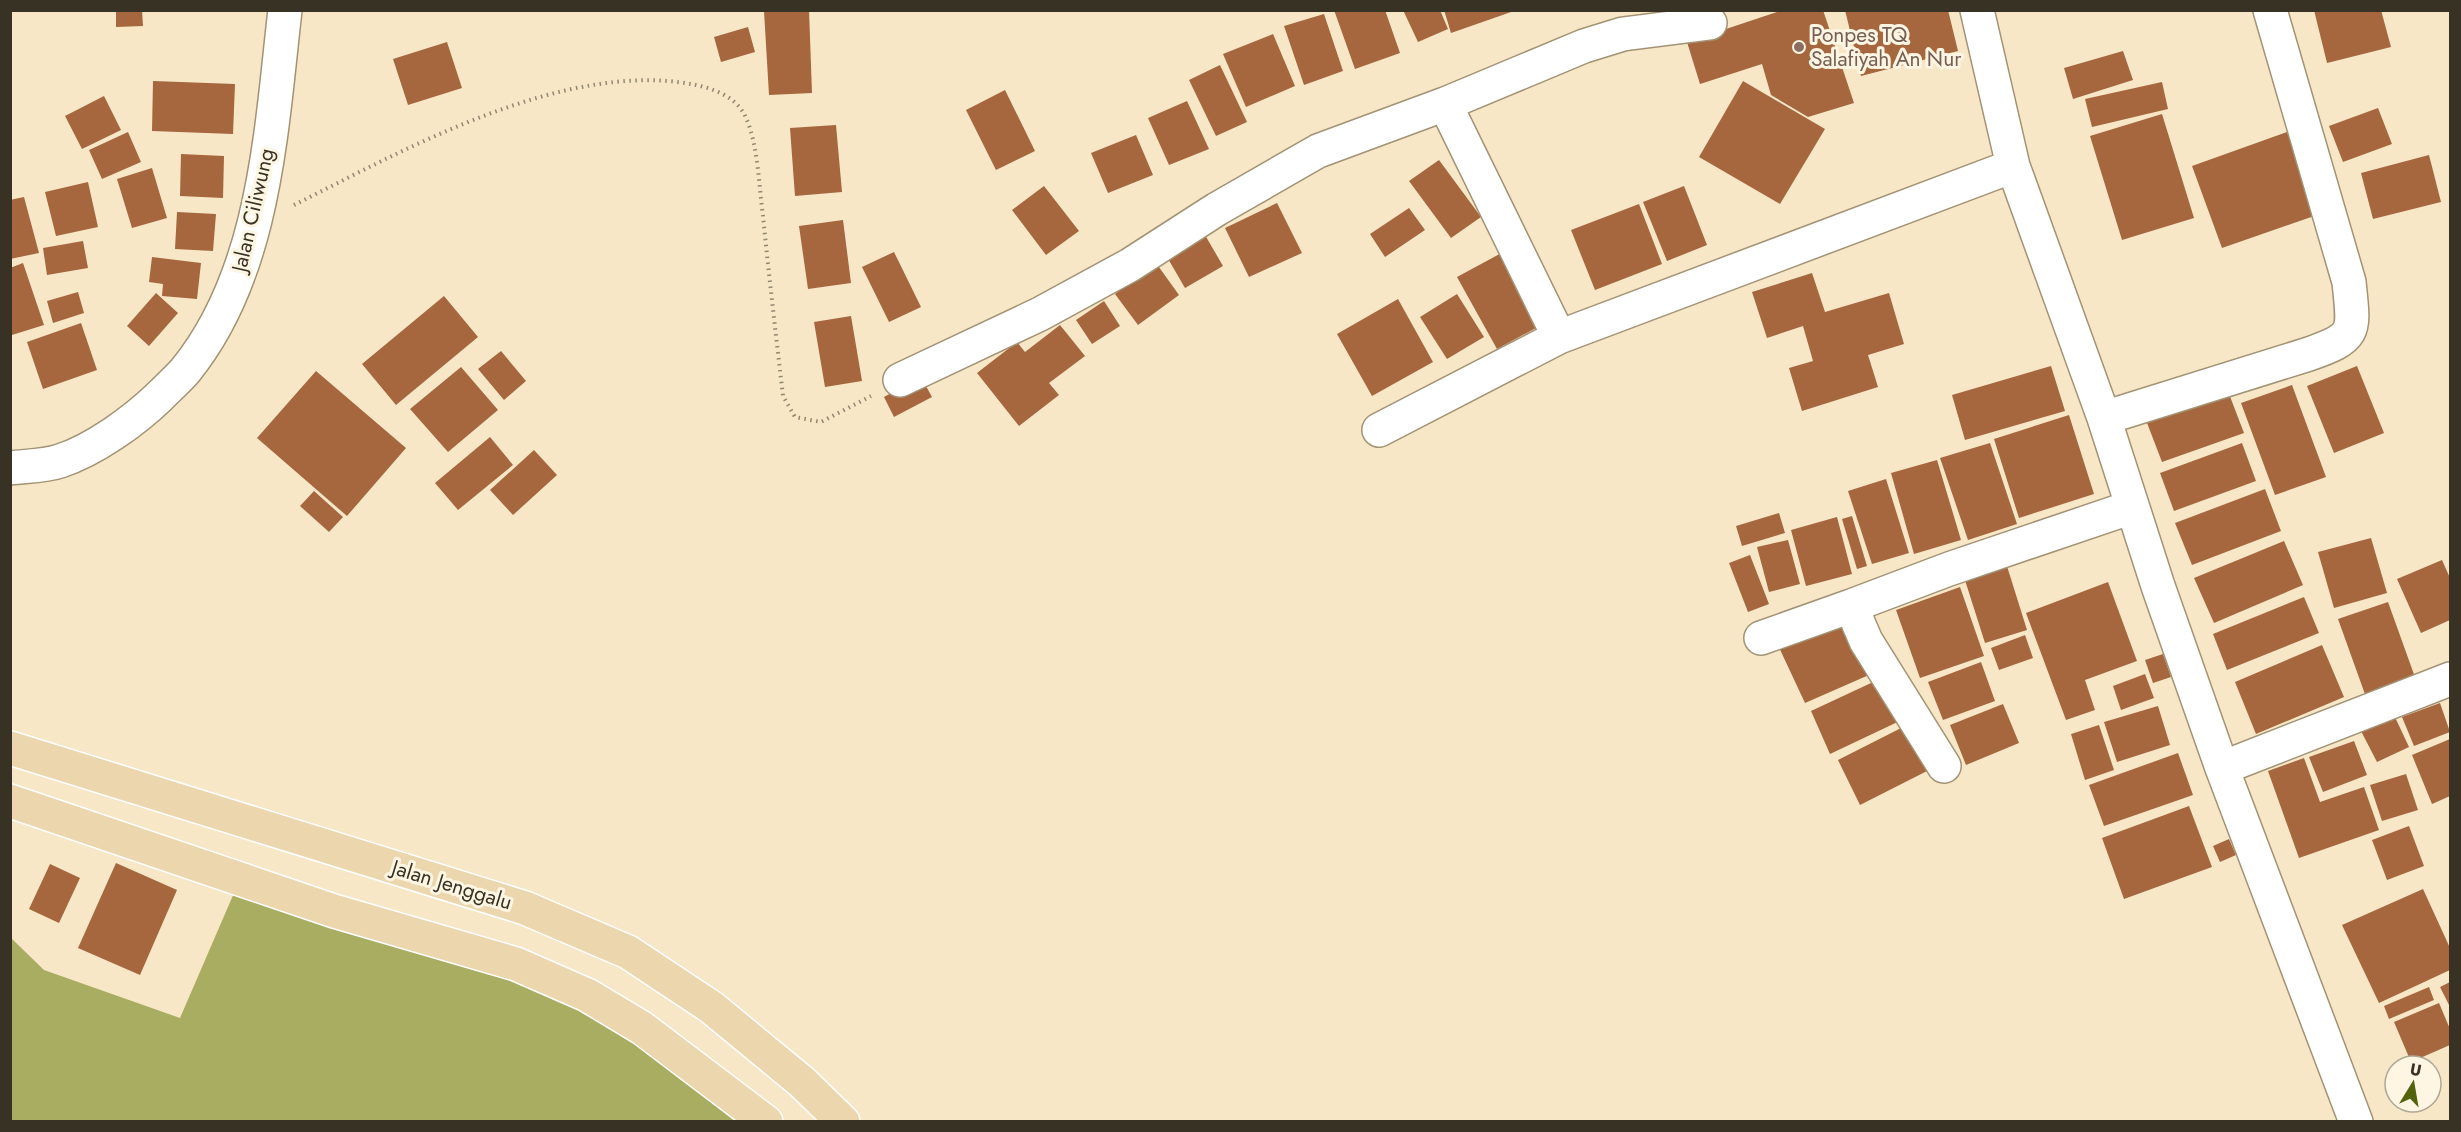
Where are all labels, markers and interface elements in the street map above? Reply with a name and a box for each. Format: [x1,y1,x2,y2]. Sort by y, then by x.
place label: Ponpes TQ Salafiyah An Nur [1811,20,1962,74]
marker: Ponpes TQ Salafiyah An Nur [1792,40,1806,54]
street label: Jalan Ciliwung [224,145,282,278]
street label: Jalan Jenggalu [385,852,516,917]
north arrow [2383,1054,2443,1114]
text: U [2408,1057,2423,1082]

